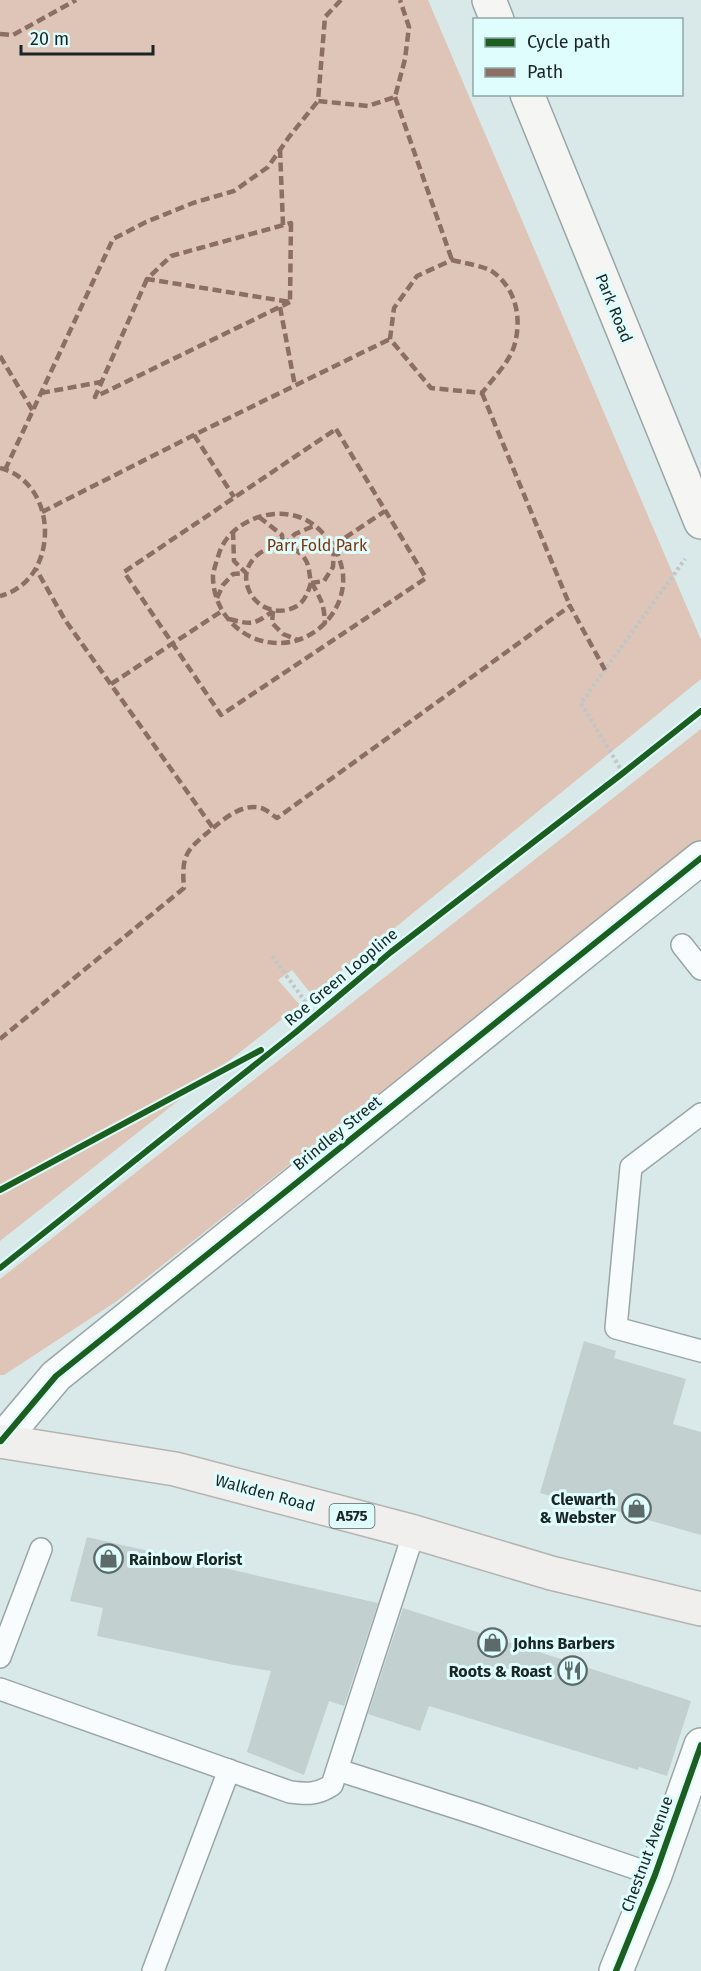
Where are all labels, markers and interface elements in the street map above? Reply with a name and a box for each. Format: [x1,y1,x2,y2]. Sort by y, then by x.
scale bar [21,18,153,56]
legend [473,18,683,96]
text: 20 m [30,28,69,50]
text: Cycle path [527,31,611,53]
text: Path [527,61,563,83]
street label: Park Road [592,271,636,345]
park label: Parr Fold Park [267,536,368,555]
street label: Roe Green Loopline [281,924,401,1030]
street label: Brindley Street [289,1091,385,1174]
street label: Walkden Road [213,1471,317,1515]
place label: Clewarth & Webster [539,1490,617,1527]
shop icon: Clewarth & Webster [621,1492,653,1524]
road number: A575 [330,1504,374,1528]
shop icon: Rainbow Florist [92,1543,124,1575]
place label: Rainbow Florist [129,1550,243,1569]
shop icon: Johns Barbers [476,1627,508,1659]
place label: Johns Barbers [512,1634,615,1653]
restaurant icon: Roots & Roast [557,1655,589,1687]
place label: Roots & Roast [449,1662,553,1681]
street label: Chestnut Avenue [617,1793,677,1915]

